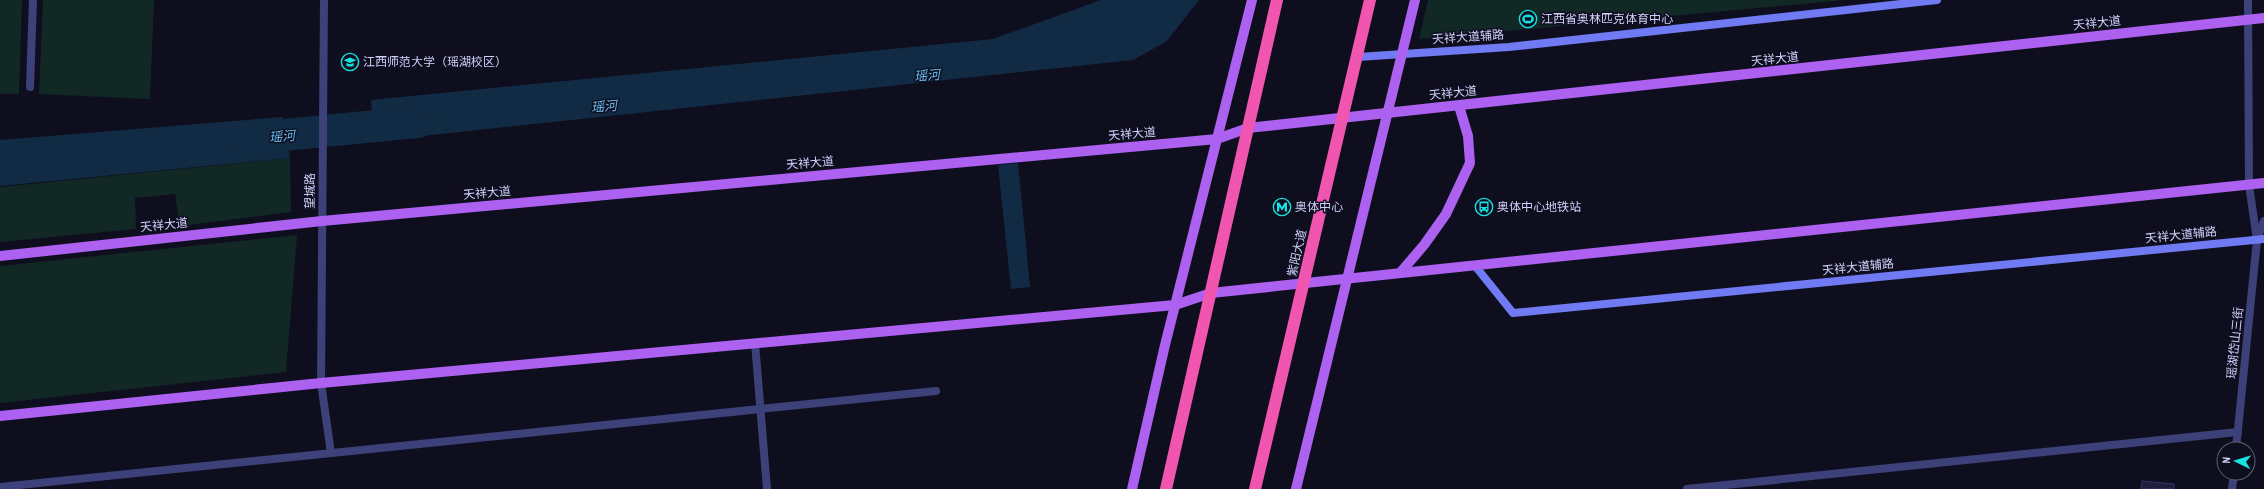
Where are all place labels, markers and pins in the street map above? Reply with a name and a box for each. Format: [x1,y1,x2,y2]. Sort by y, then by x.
sports icon: 江西省奥林匹克体育中心 [1518,9,1538,29]
place label: 江西省奥林匹克体育中心 [1541,11,1673,27]
school or university icon: 江西师范大学（瑶湖校区） [340,52,360,72]
place label: 江西师范大学（瑶湖校区） [363,54,507,70]
metro station icon: 奥体中心 [1272,197,1292,217]
bus stop icon: 奥体中心地铁站 [1474,197,1494,217]
place label: 奥体中心 [1295,199,1343,215]
place label: 奥体中心地铁站 [1497,199,1581,215]

